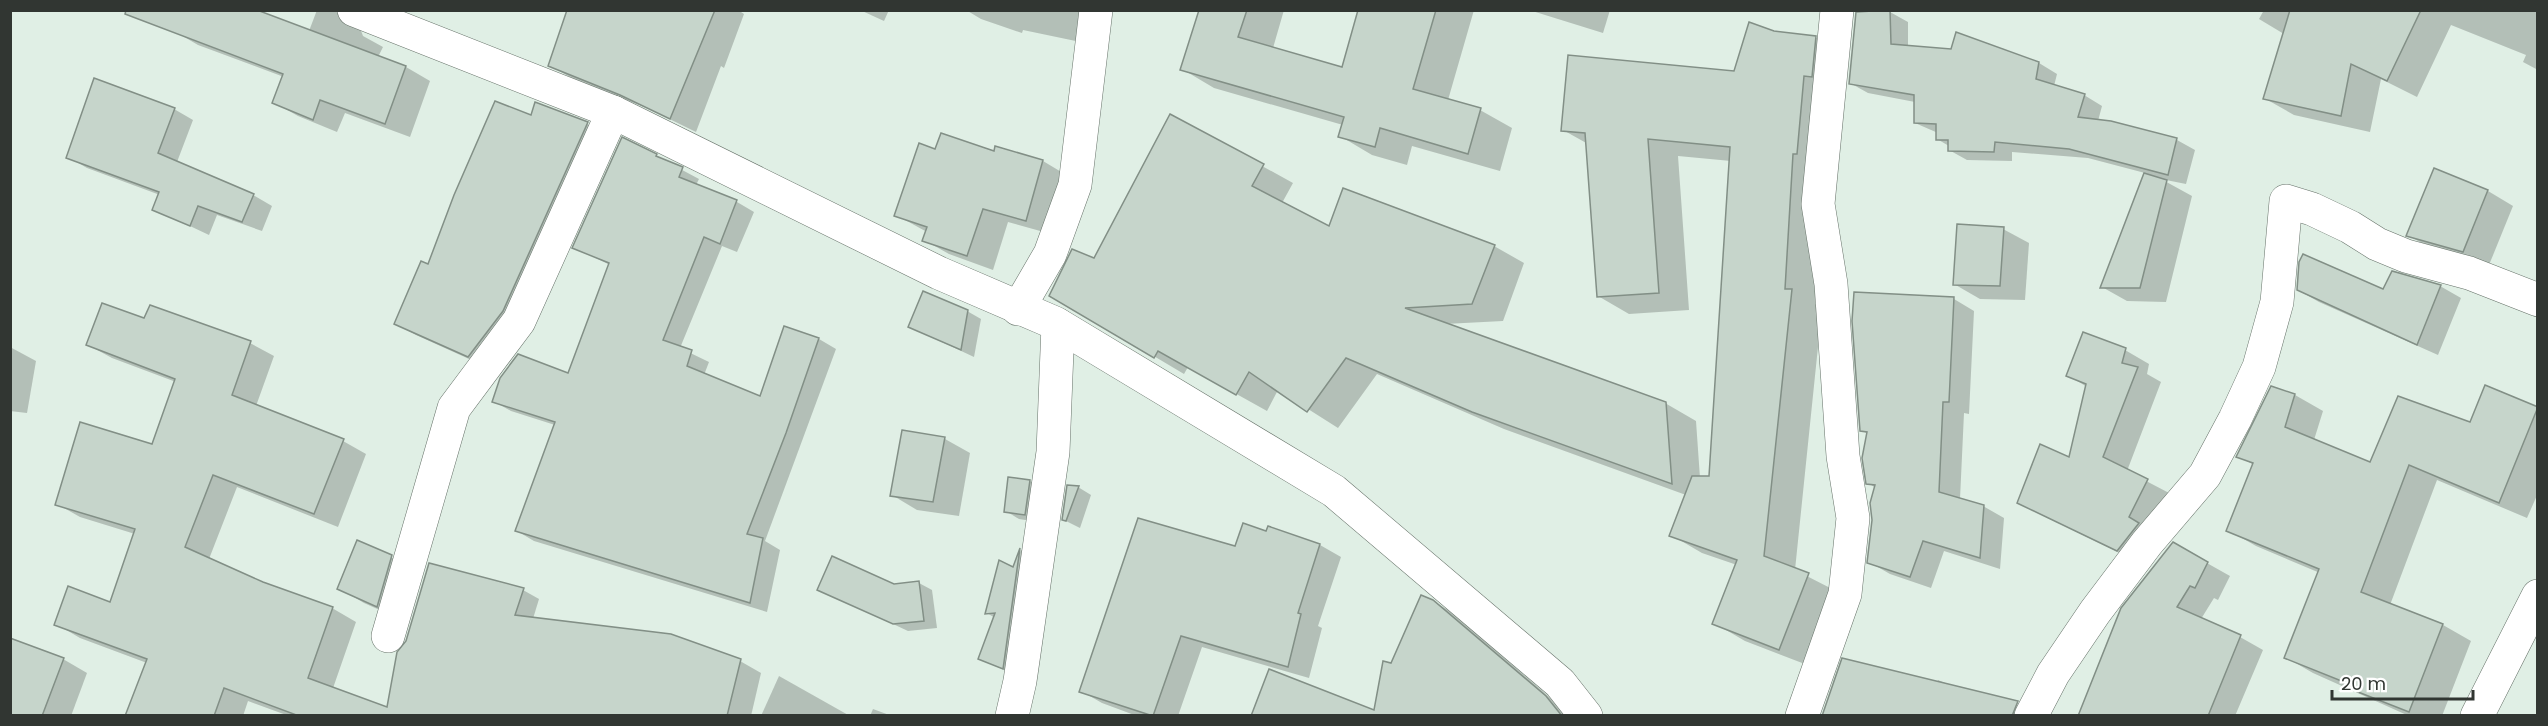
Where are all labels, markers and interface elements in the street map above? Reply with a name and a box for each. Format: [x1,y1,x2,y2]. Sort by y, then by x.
scale bar [2332,663,2473,701]
text: 20 m [2341,671,2386,696]

